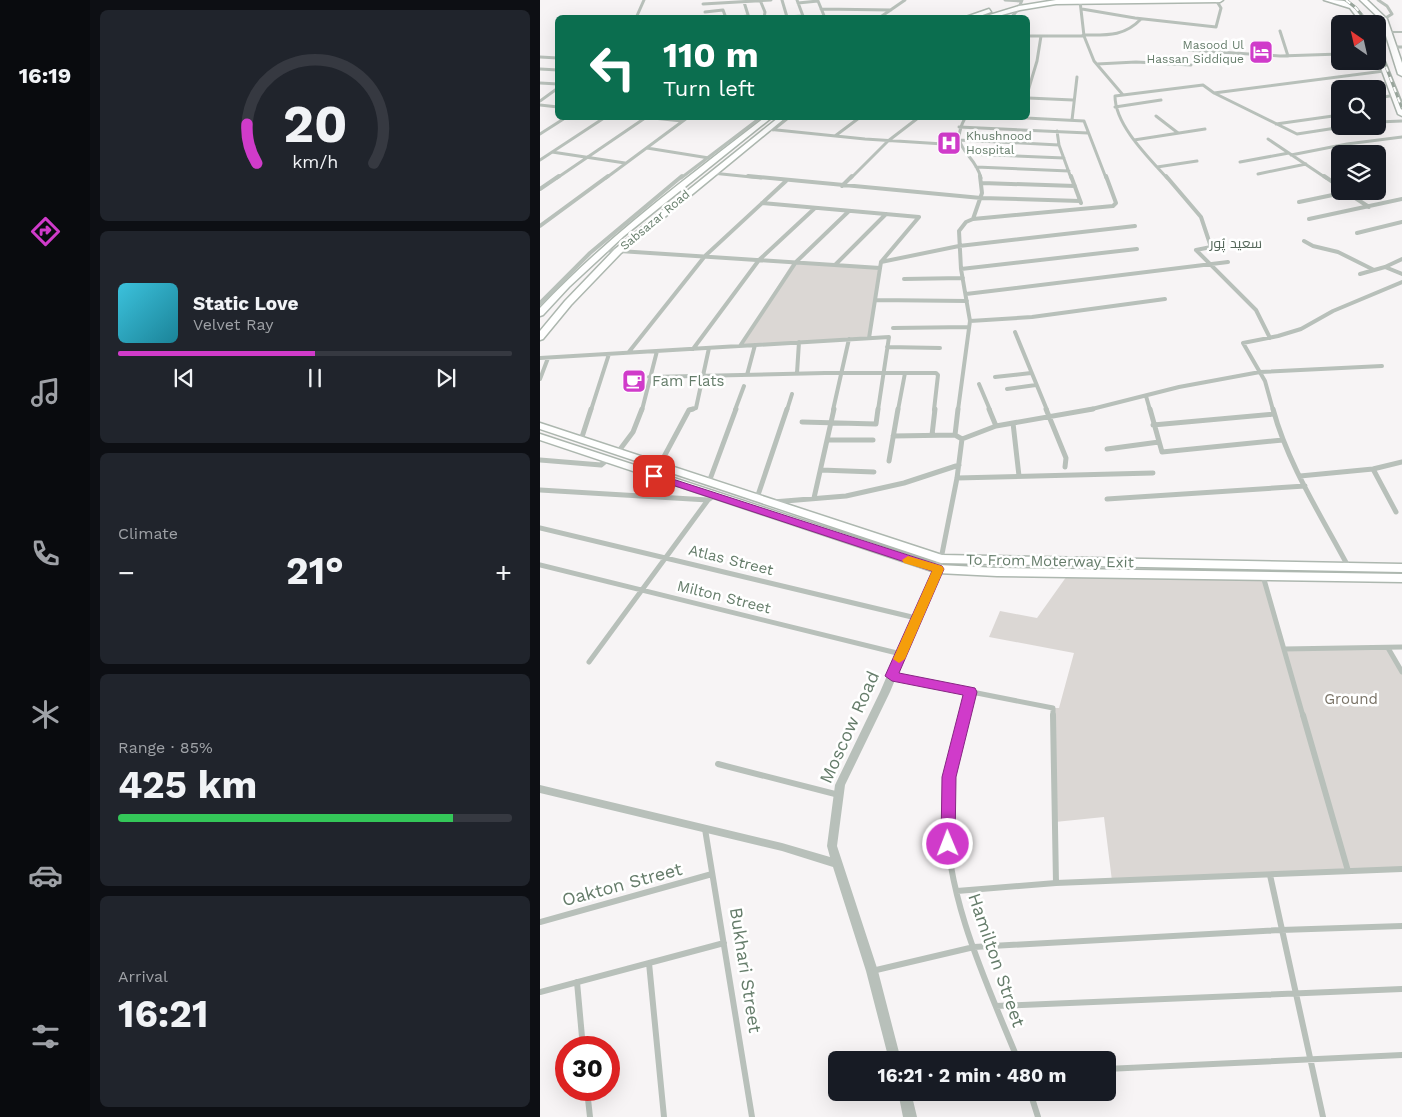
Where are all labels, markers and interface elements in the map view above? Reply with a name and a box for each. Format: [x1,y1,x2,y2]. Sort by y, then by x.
north arrow [1331,15,1386,70]
map controls [1331,15,1386,200]
text: 110 m [663,34,759,76]
icon: left [580,35,645,100]
place label: Masood Ul Hassan Siddique [1147,38,1244,66]
hotel icon: Masood Ul Hassan Siddique [1248,39,1274,65]
text: 16:19 [19,63,71,88]
text: Turn left [663,76,755,101]
button: search [1331,80,1386,135]
text: 20 [283,94,347,155]
place label: Khushnood Hospital [966,129,1032,157]
hospital icon: Khushnood Hospital [936,130,962,156]
button: layers [1331,145,1386,200]
text: km/h [292,151,338,172]
street label: Sabsazar Road [617,187,693,253]
icon: directions [28,214,63,249]
district label: سعید پُور [1209,235,1262,253]
text: Static Love [193,292,298,315]
text: Velvet Ray [193,315,273,334]
icon: previous [170,364,198,392]
icon: pause [301,364,329,392]
icon: next [432,364,460,392]
cafe icon: Fam Flats [621,368,647,394]
place label: Fam Flats [652,372,725,390]
icon: music [28,375,63,410]
pin [633,455,675,497]
icon: arrive [640,462,668,490]
text: Climate [118,524,178,543]
icon: phone [28,536,63,571]
street label: Atlas Street [687,541,776,579]
text: 21° [286,549,344,593]
street label: To From Moterway Exit [966,551,1135,571]
text: − [118,556,135,589]
text: + [495,556,512,589]
street label: Milton Street [675,577,773,618]
street label: Moscow Road [815,668,883,786]
park label: Ground [1324,690,1378,708]
icon: climate [28,697,63,732]
text: Range · 85% [118,738,213,757]
text: 425 km [118,763,257,807]
position arrow [921,817,973,869]
icon: car [28,858,63,893]
street label: Oakton Street [560,858,685,910]
street label: Hamilton Street [964,890,1030,1030]
street label: Bukhari Street [726,906,766,1035]
text: Arrival [118,967,168,986]
text: 16:21 [118,992,208,1036]
icon: filters [28,1019,63,1054]
speed limit sign: 30 [555,1036,620,1101]
text: 16:21 · 2 min · 480 m [878,1064,1066,1087]

